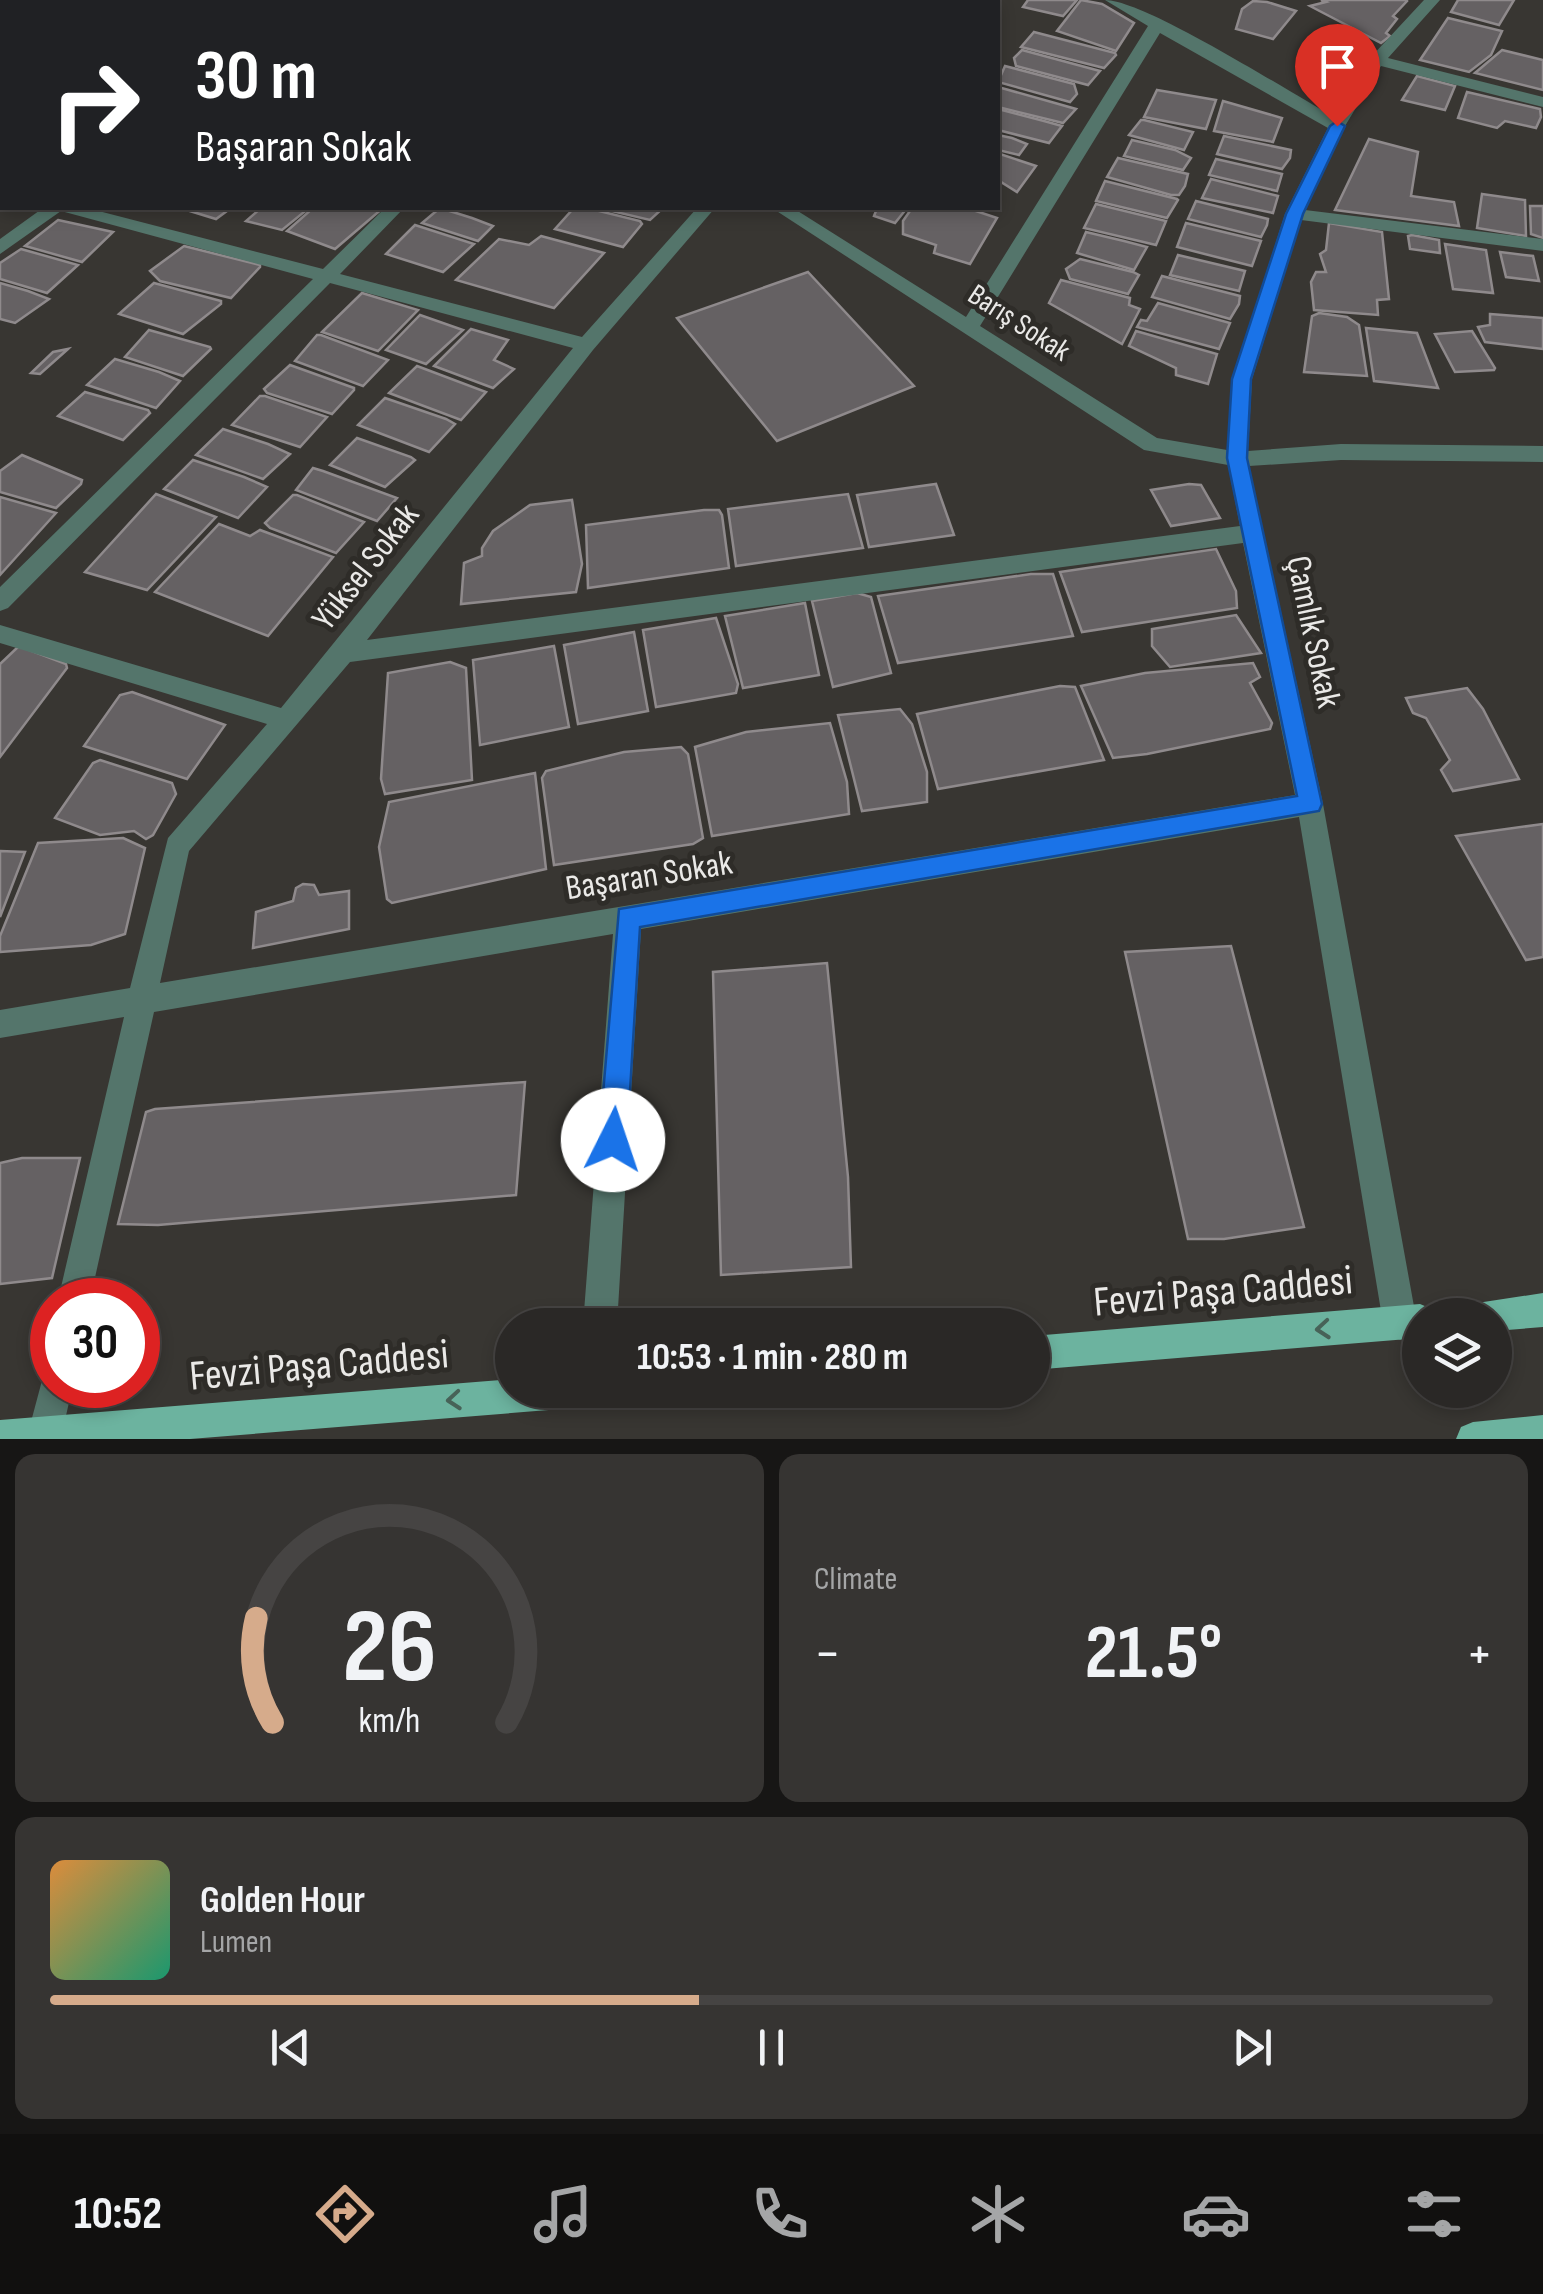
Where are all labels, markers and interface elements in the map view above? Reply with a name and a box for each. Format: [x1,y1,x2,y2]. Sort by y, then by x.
pin [1295,24,1380,127]
text: 30 m [195,35,317,119]
icon: arrive [1310,39,1365,94]
icon: right [30,40,160,170]
text: Başaran Sokak [195,120,411,175]
street label: Barış Sokak [961,277,1077,370]
street label: Yüksel Sokak [303,495,429,639]
street label: Çamlık Sokak [1276,552,1350,712]
street label: Başaran Sokak [563,842,736,910]
position arrow [561,1088,665,1192]
street label: Fevzi Paşa Caddesi [1091,1255,1355,1329]
speed limit sign: 30 [30,1278,160,1408]
map controls [1402,1298,1512,1408]
button: layers [1402,1298,1512,1408]
one-way arrow [1314,1318,1330,1340]
street label: Fevzi Paşa Caddesi [187,1329,451,1403]
text: 10:53 · 1 min · 280 m [637,1335,908,1380]
one-way arrow [445,1389,461,1411]
text: Climate [814,1560,897,1599]
text: 26 [342,1586,437,1711]
text: 21.5° [1085,1609,1222,1700]
text: − [814,1621,841,1688]
text: + [1466,1621,1493,1688]
text: km/h [359,1700,420,1743]
text: Golden Hour [200,1878,365,1923]
text: Lumen [200,1923,272,1962]
icon: previous [263,2020,318,2075]
icon: pause [744,2020,799,2075]
icon: next [1225,2020,1280,2075]
icon: directions [310,2179,380,2249]
icon: music [528,2179,598,2249]
icon: phone [745,2179,815,2249]
icon: climate [963,2179,1033,2249]
icon: car [1181,2179,1251,2249]
icon: filters [1399,2179,1469,2249]
text: 10:52 [74,2187,162,2242]

